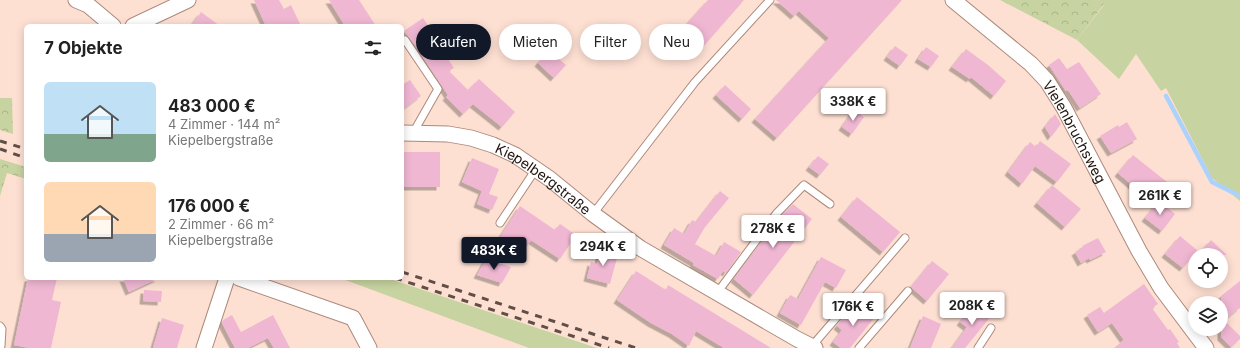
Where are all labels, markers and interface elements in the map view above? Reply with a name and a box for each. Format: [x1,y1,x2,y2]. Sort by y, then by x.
chip: Kaufen [416,24,491,60]
chip: Mieten [499,24,572,60]
chip: Filter [580,24,641,60]
chip: Neu [649,24,704,60]
icon: filters [362,37,384,59]
text: 7 Objekte [44,38,123,58]
street label: Vielenbruchsweg [1040,77,1110,186]
pin: 338K € [820,88,886,122]
text: 338K € [830,93,876,109]
text: 483 000 € [168,96,256,116]
icon: home [76,98,124,146]
text: 4 Zimmer · 144 m² [168,116,281,132]
text: Kiepelbergstraße [168,132,273,148]
street label: Kiepelbergstraße [493,139,595,218]
pin: 261K € [1127,182,1193,216]
text: 261K € [1138,187,1182,203]
text: 176 000 € [168,196,250,216]
icon: home [76,198,124,246]
pin: 278K € [740,215,806,249]
text: 2 Zimmer · 66 m² [168,216,274,232]
text: 278K € [750,220,796,236]
text: Kiepelbergstraße [168,232,273,248]
pin: 294K € [570,233,636,267]
pin: 483K € [461,237,527,271]
text: 294K € [580,238,626,254]
text: 483K € [471,242,517,258]
map controls [1188,248,1228,336]
button: locate [1188,248,1228,288]
pin: 208K € [939,292,1005,326]
pin: 176K € [820,293,886,327]
button: layers [1188,296,1228,336]
text: 208K € [949,297,995,313]
text: 176K € [832,298,874,314]

